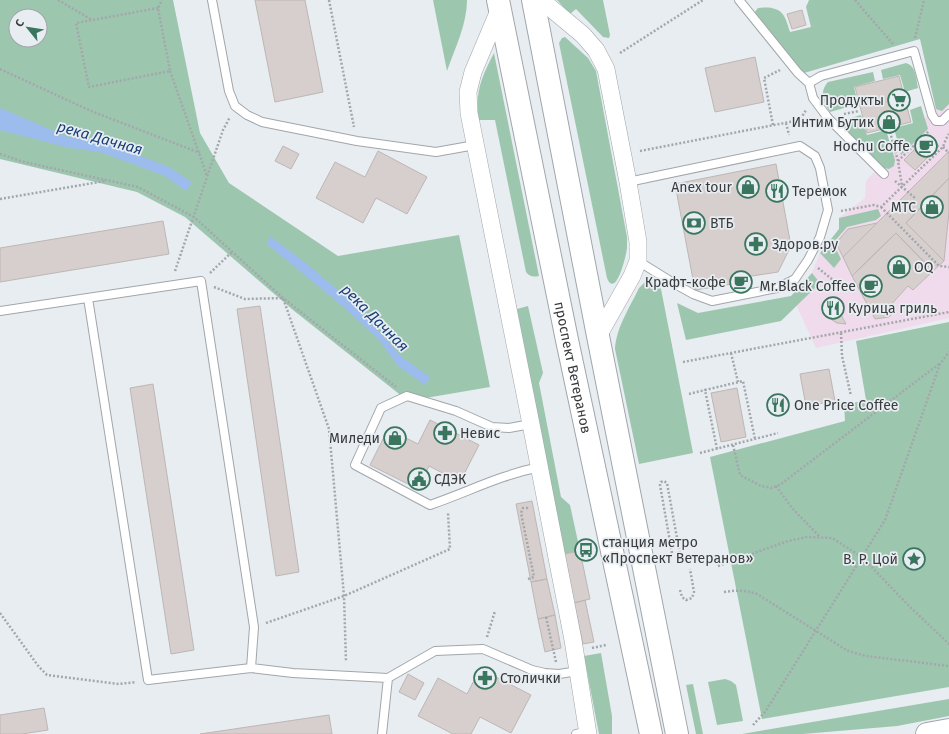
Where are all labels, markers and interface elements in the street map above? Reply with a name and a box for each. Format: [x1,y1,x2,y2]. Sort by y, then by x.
north arrow [8,8,48,48]
text: С [13,17,27,29]
supermarket icon: Продукты [886,87,912,113]
place label: Продукты [820,92,884,109]
shop icon: Интим Бутик [876,109,902,135]
place label: Интим Бутик [791,114,875,131]
water label: река Дачная [55,117,145,159]
cafe icon: Hochu Coffe [913,133,939,159]
place label: Hochu Coffe [833,138,910,155]
shop icon: Anex tour [735,174,761,200]
restaurant icon: Теремок [764,178,790,204]
place label: Anex tour [671,179,733,196]
place label: Теремок [792,183,848,200]
shop icon: МТС [919,194,945,220]
place label: МТС [891,199,916,216]
bank icon: ВТБ [681,210,707,236]
place label: ВТБ [710,215,734,232]
pharmacy icon: Здоров.ру [743,231,769,257]
place label: Здоров.ру [772,236,838,253]
shop icon: OQ [886,254,912,280]
place label: OQ [914,259,934,276]
cafe icon: Крафт-кофе [728,269,754,295]
cafe icon: Mr.Black Coffee [858,273,884,299]
place label: Крафт-кофе [645,274,726,291]
place label: Mr.Black Coffee [759,278,856,295]
water label: река Дачная [338,281,412,355]
restaurant icon: Курица гриль [820,295,846,321]
street label: проспект Ветеранов [550,300,595,435]
place label: Курица гриль [848,300,937,317]
restaurant icon: One Price Coffee [765,392,791,418]
place label: One Price Coffee [794,397,898,414]
pharmacy icon: Невис [432,420,458,446]
shop icon: Миледи [382,425,408,451]
place label: Невис [460,425,500,442]
place label: Миледи [329,430,380,447]
public building icon: СДЭК [406,466,432,492]
place label: СДЭК [434,471,467,488]
place label: станция метро «Проспект Ветеранов» [602,534,753,567]
bus stop icon: станция метро «Проспект Ветеранов» [573,537,599,563]
place icon: В. Р. Цой [901,546,927,572]
place label: В. Р. Цой [843,551,898,568]
pharmacy icon: Столички [472,665,498,691]
place label: Столички [500,670,561,687]

